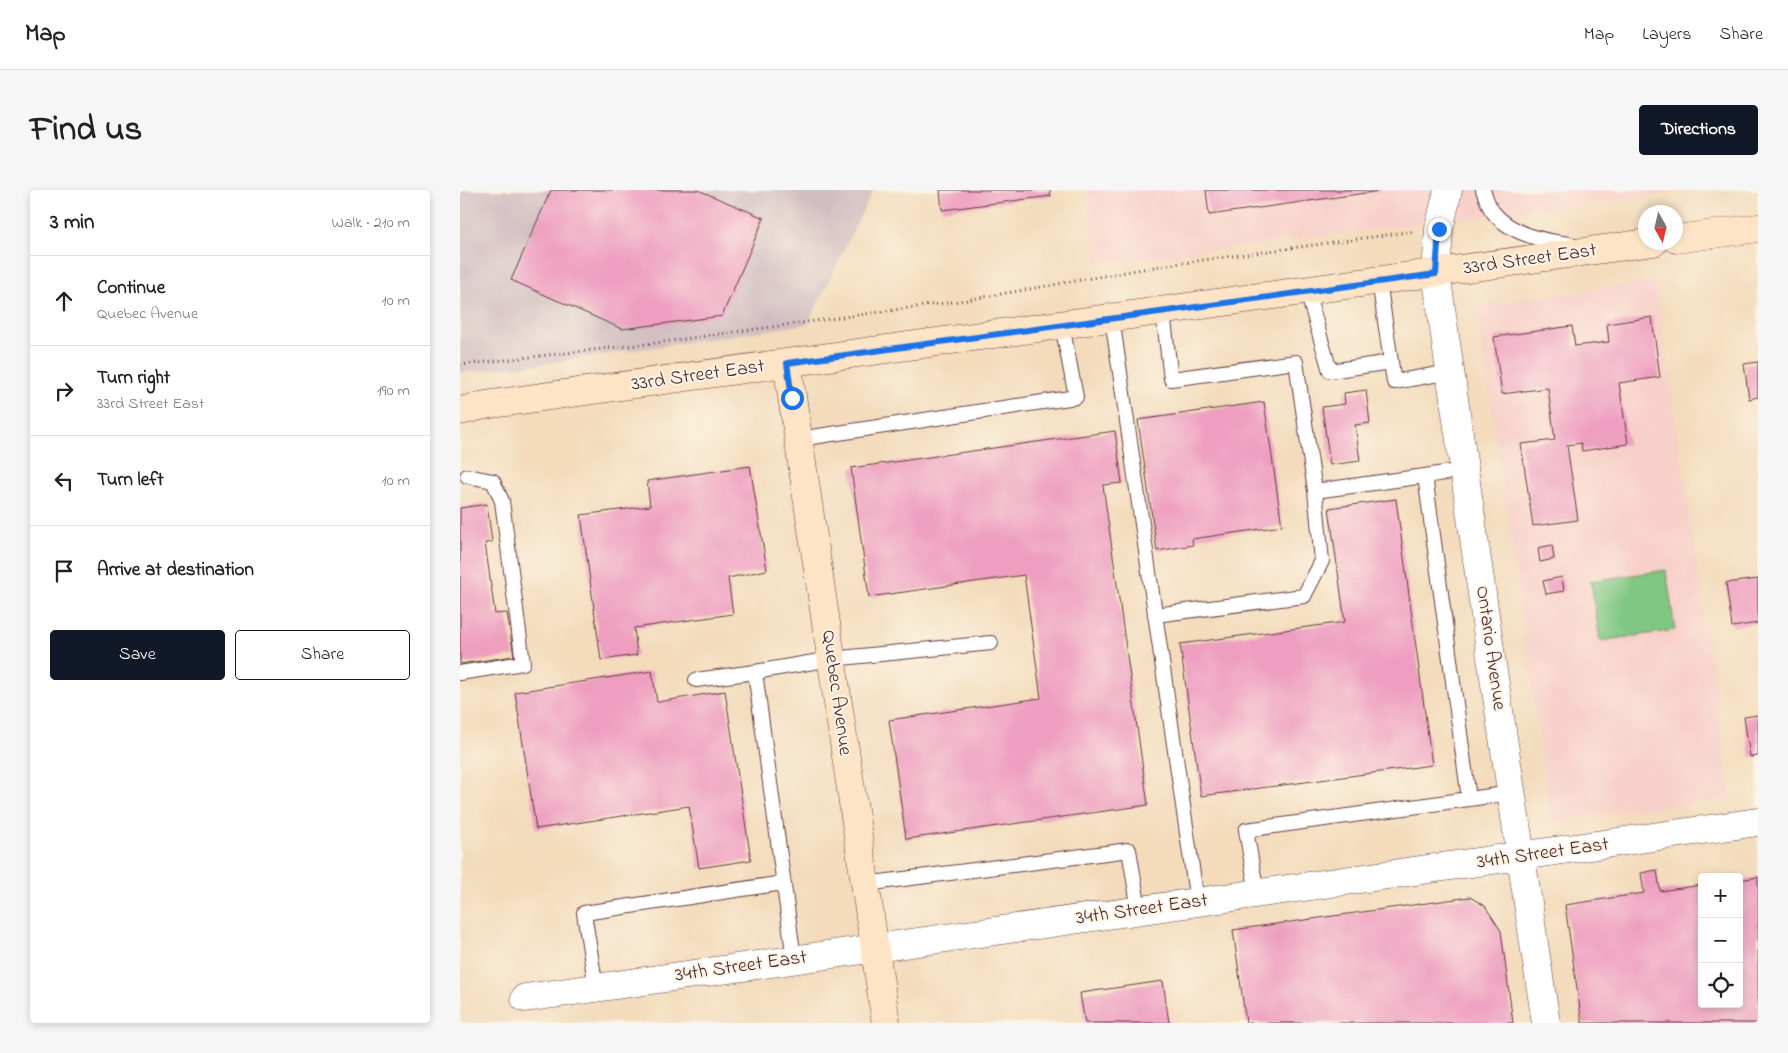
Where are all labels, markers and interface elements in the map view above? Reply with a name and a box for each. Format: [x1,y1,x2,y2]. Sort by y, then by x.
text: Map [25,17,66,52]
text: Map [1584,22,1614,48]
text: Layers [1642,22,1692,48]
text: Share [1720,22,1763,48]
text: Find us [30,105,142,156]
button: Directions [1639,105,1758,155]
north arrow [1638,205,1683,250]
text: 3 min [50,208,94,238]
text: Walk · 210 m [331,211,410,235]
route end [1428,218,1451,241]
street label: 33rd Street East [1462,236,1599,284]
text: Continue [97,275,165,302]
icon: ahead [50,287,78,315]
text: 10 m [382,289,410,313]
text: Quebec Avenue [97,302,198,326]
street label: 33rd Street East [630,352,767,400]
text: Turn right [97,365,170,392]
icon: right [50,377,78,405]
text: 190 m [377,379,410,403]
route start [781,387,804,410]
text: 33rd Street East [97,392,204,416]
icon: left [50,467,78,495]
text: Turn left [97,467,164,494]
text: 10 m [382,469,410,493]
icon: arrive [50,557,78,585]
text: Arrive at destination [97,557,254,584]
street label: Ontario Avenue [1467,584,1513,712]
street label: Quebec Avenue [813,628,859,758]
button: Save [50,630,225,680]
button: Share [235,630,410,680]
street label: 34th Street East [1475,830,1611,878]
map controls [1698,873,1743,1008]
button: + [1698,873,1743,918]
street label: 34th Street East [1074,886,1210,934]
button: − [1698,918,1743,963]
street label: 34th Street East [673,943,809,991]
button: locate [1698,963,1743,1008]

